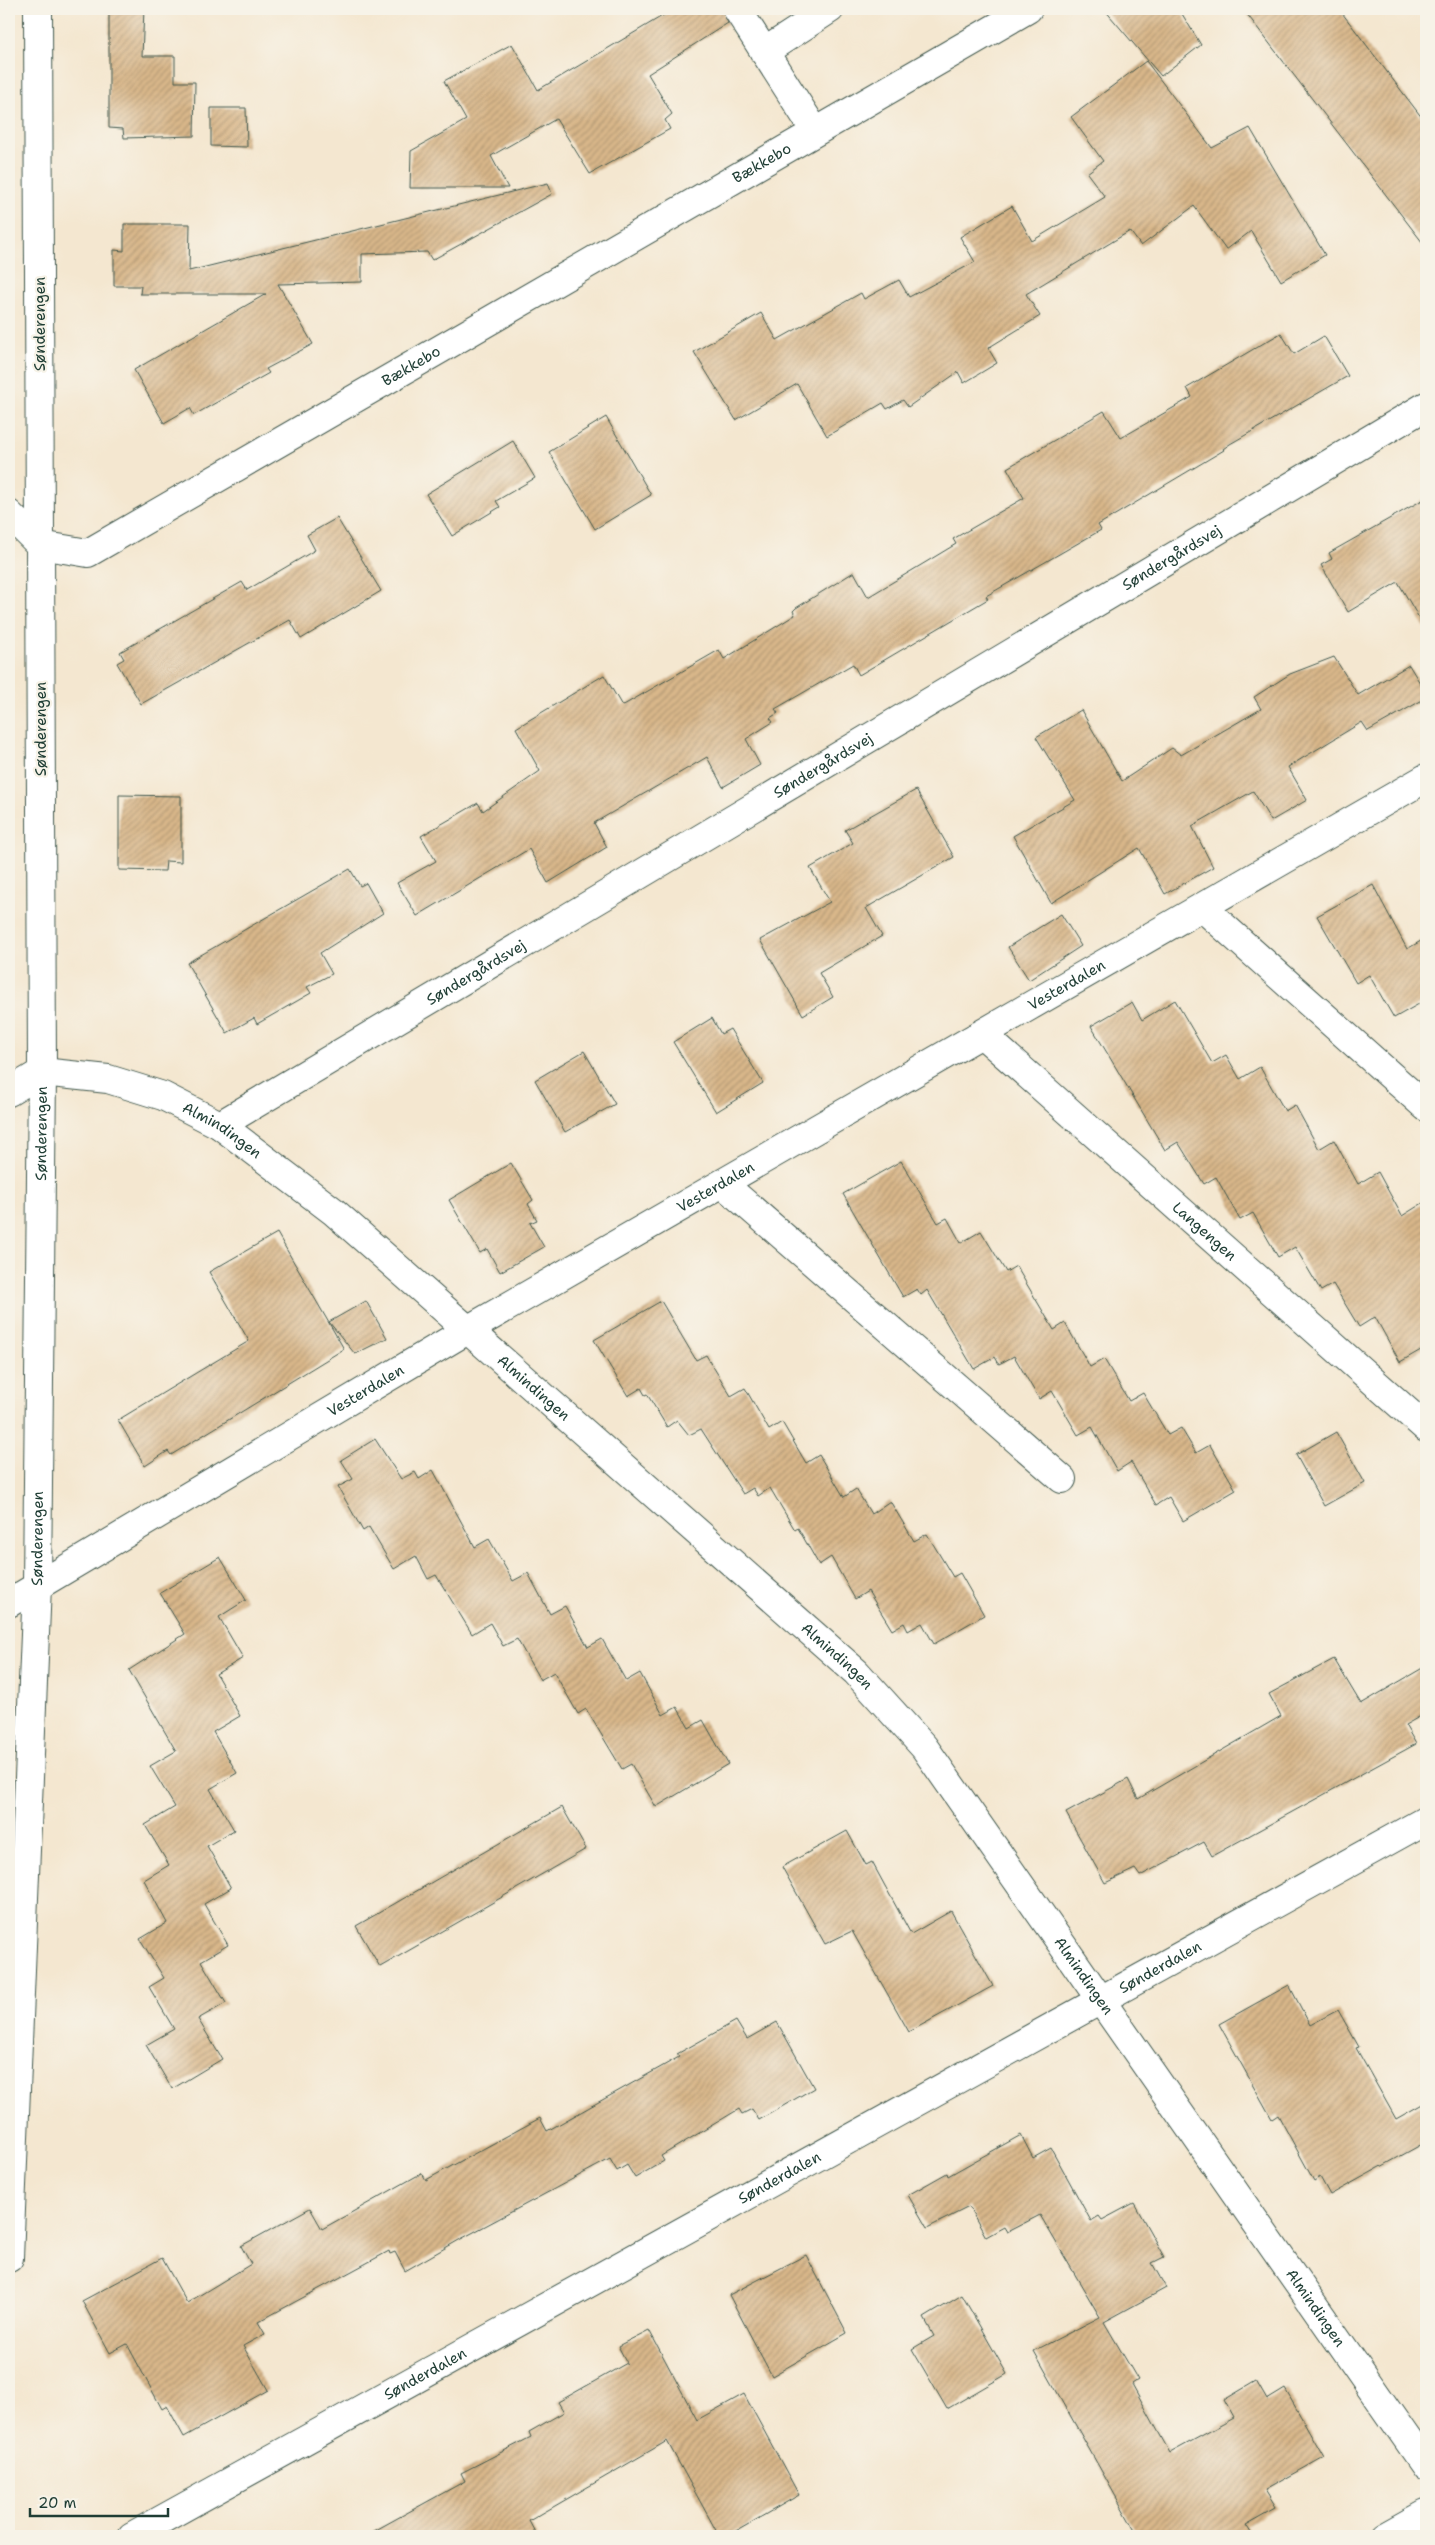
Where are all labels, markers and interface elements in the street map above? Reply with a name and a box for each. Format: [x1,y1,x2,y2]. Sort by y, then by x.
street label: Bækkebo [729,138,795,188]
street label: Sønderengen [30,277,50,371]
street label: Bækkebo [378,341,444,391]
street label: Søndergårdsvej [1118,520,1225,595]
street label: Sønderengen [31,682,51,776]
street label: Søndergårdsvej [770,728,876,803]
street label: Søndergårdsvej [423,935,529,1010]
street label: Vesterdalen [1024,955,1109,1015]
street label: Sønderengen [31,1086,52,1181]
street label: Almindingen [179,1098,266,1163]
street label: Vesterdalen [673,1157,758,1217]
street label: Langengen [1168,1198,1241,1265]
street label: Almindingen [493,1350,574,1425]
street label: Vesterdalen [323,1360,408,1421]
street label: Sønderengen [27,1491,48,1586]
street label: Almindingen [797,1618,877,1694]
street label: Almindingen [1050,1933,1118,2019]
street label: Sønderdalen [1115,1936,1205,1998]
street label: Sønderdalen [735,2147,824,2209]
street label: Almindingen [1281,2265,1350,2351]
street label: Sønderdalen [380,2343,470,2405]
scale bar [30,2485,168,2517]
text: 20 m [38,2493,77,2513]

